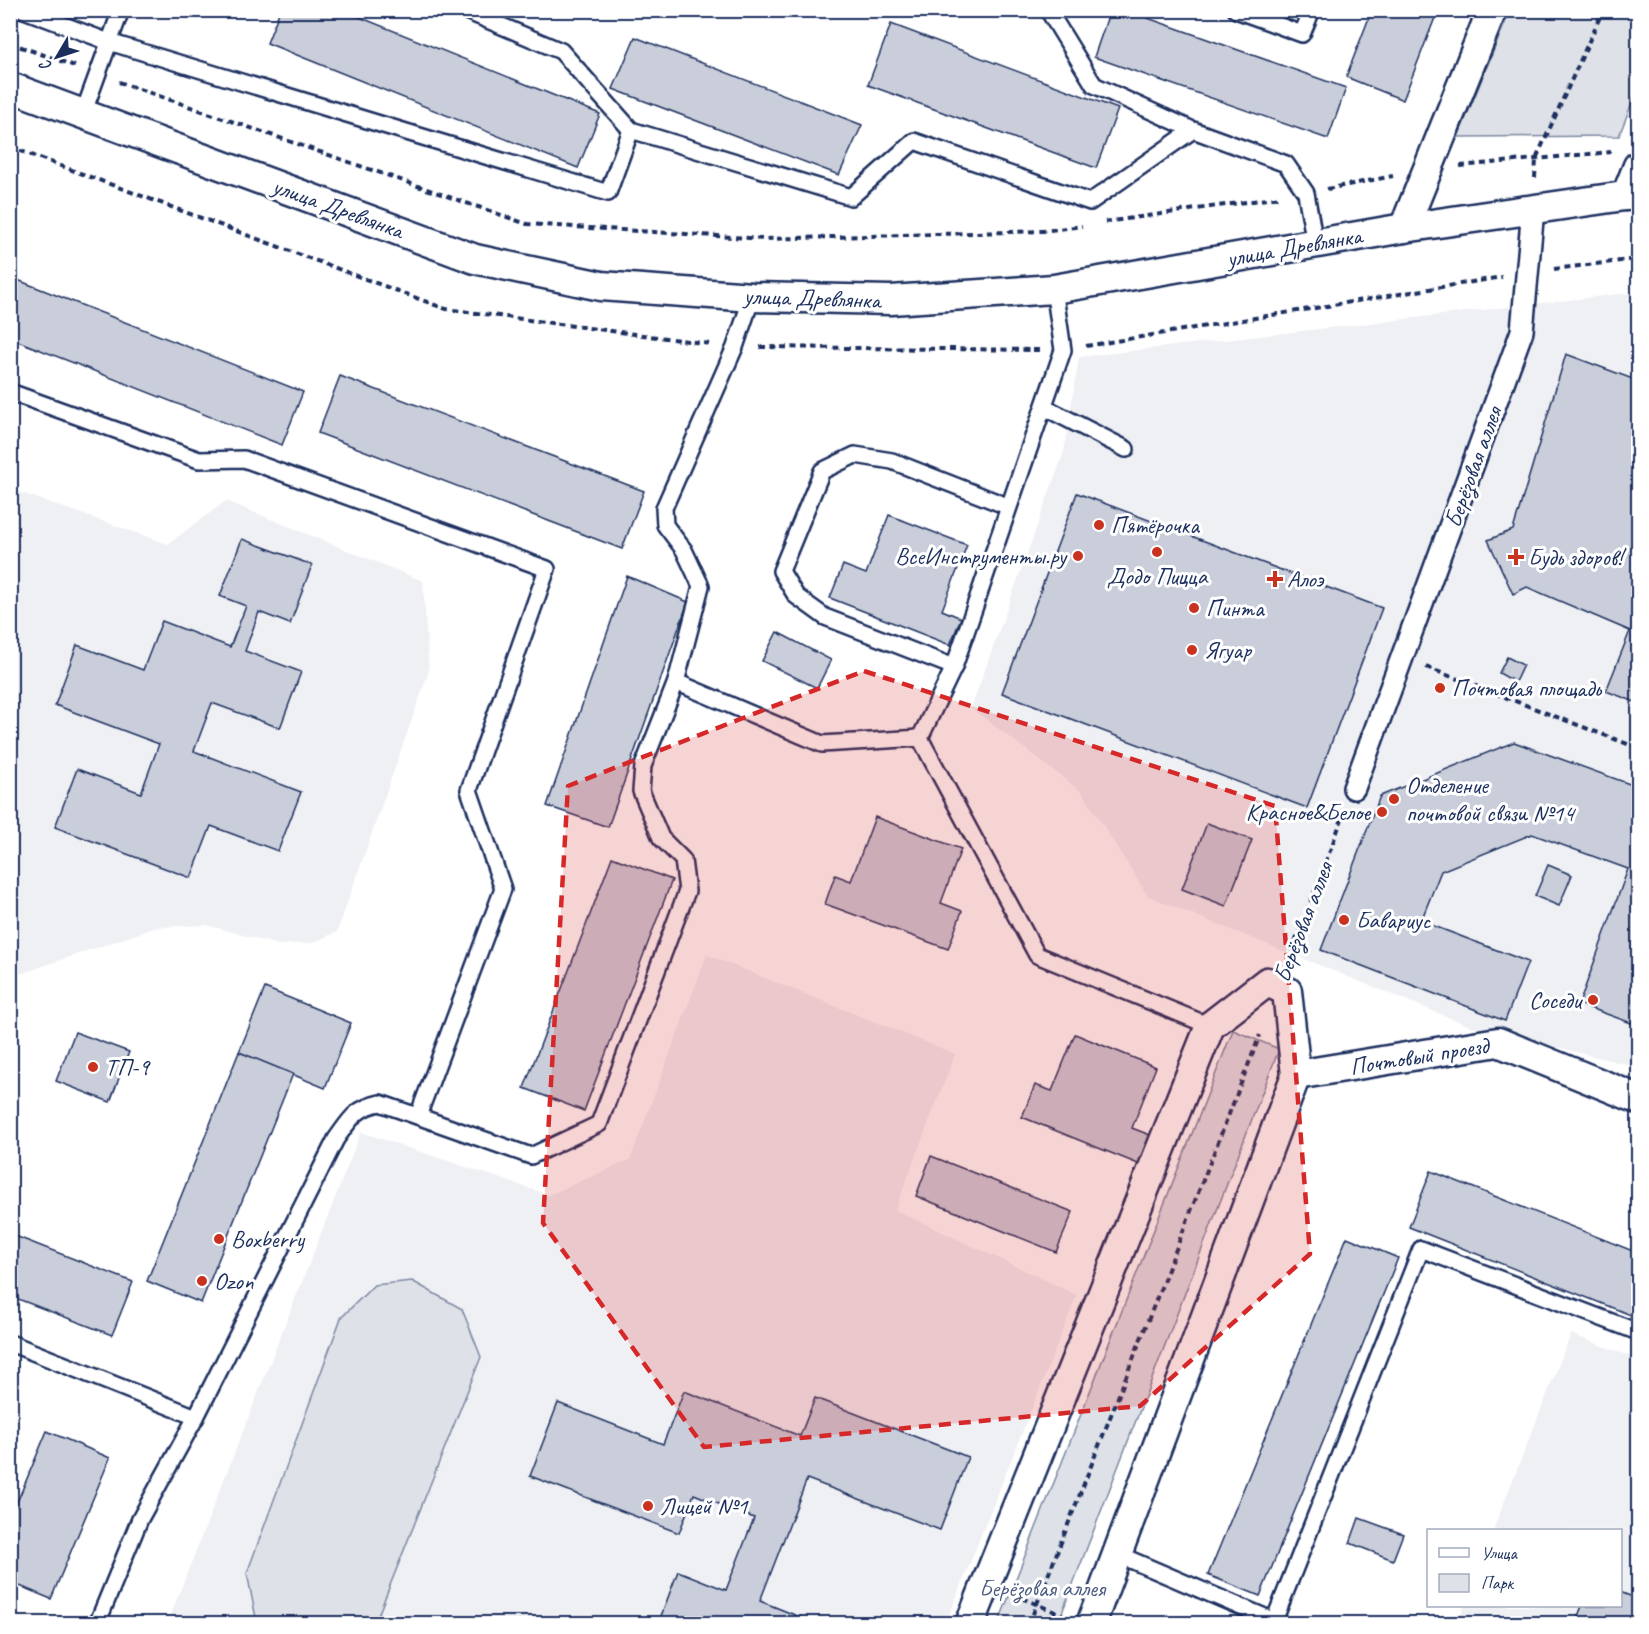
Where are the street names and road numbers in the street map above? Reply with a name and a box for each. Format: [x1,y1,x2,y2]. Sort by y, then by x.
street label: улица Древлянка [267,170,409,246]
street label: улица Древлянка [1222,220,1366,274]
street label: улица Древлянка [741,281,883,315]
street label: Берёзовая аллея [1437,401,1510,532]
street label: Берёзовая аллея [1266,856,1341,987]
street label: Почтовый проезд [1348,1030,1493,1082]

